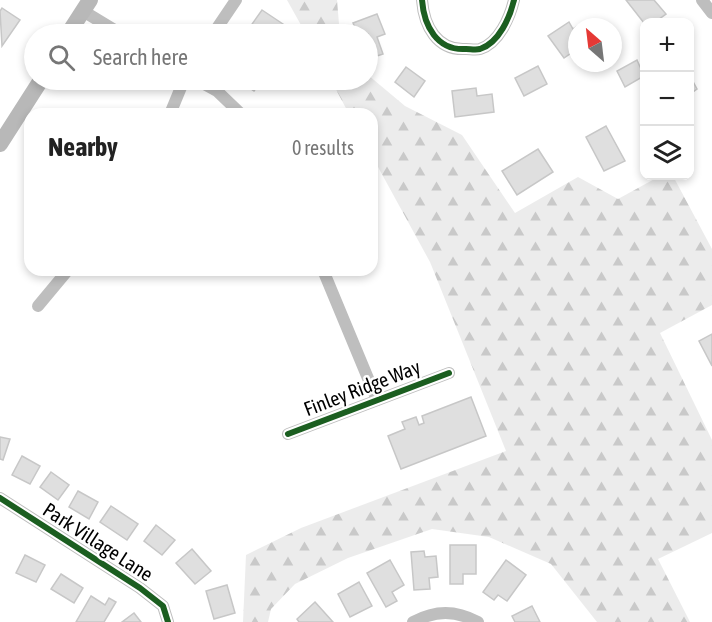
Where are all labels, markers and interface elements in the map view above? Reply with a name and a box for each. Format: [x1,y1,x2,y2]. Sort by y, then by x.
north arrow [568,18,622,72]
map controls [640,18,694,180]
button: + [640,18,694,72]
search box [24,24,378,90]
icon: search [45,41,78,74]
text: Search here [93,44,188,70]
button: − [640,72,694,126]
button: layers [640,126,694,180]
text: Nearby [48,132,118,162]
text: 0 results [292,136,354,159]
street label: Finley Ridge Way [300,355,423,420]
street label: Park Village Lane [39,498,157,586]

